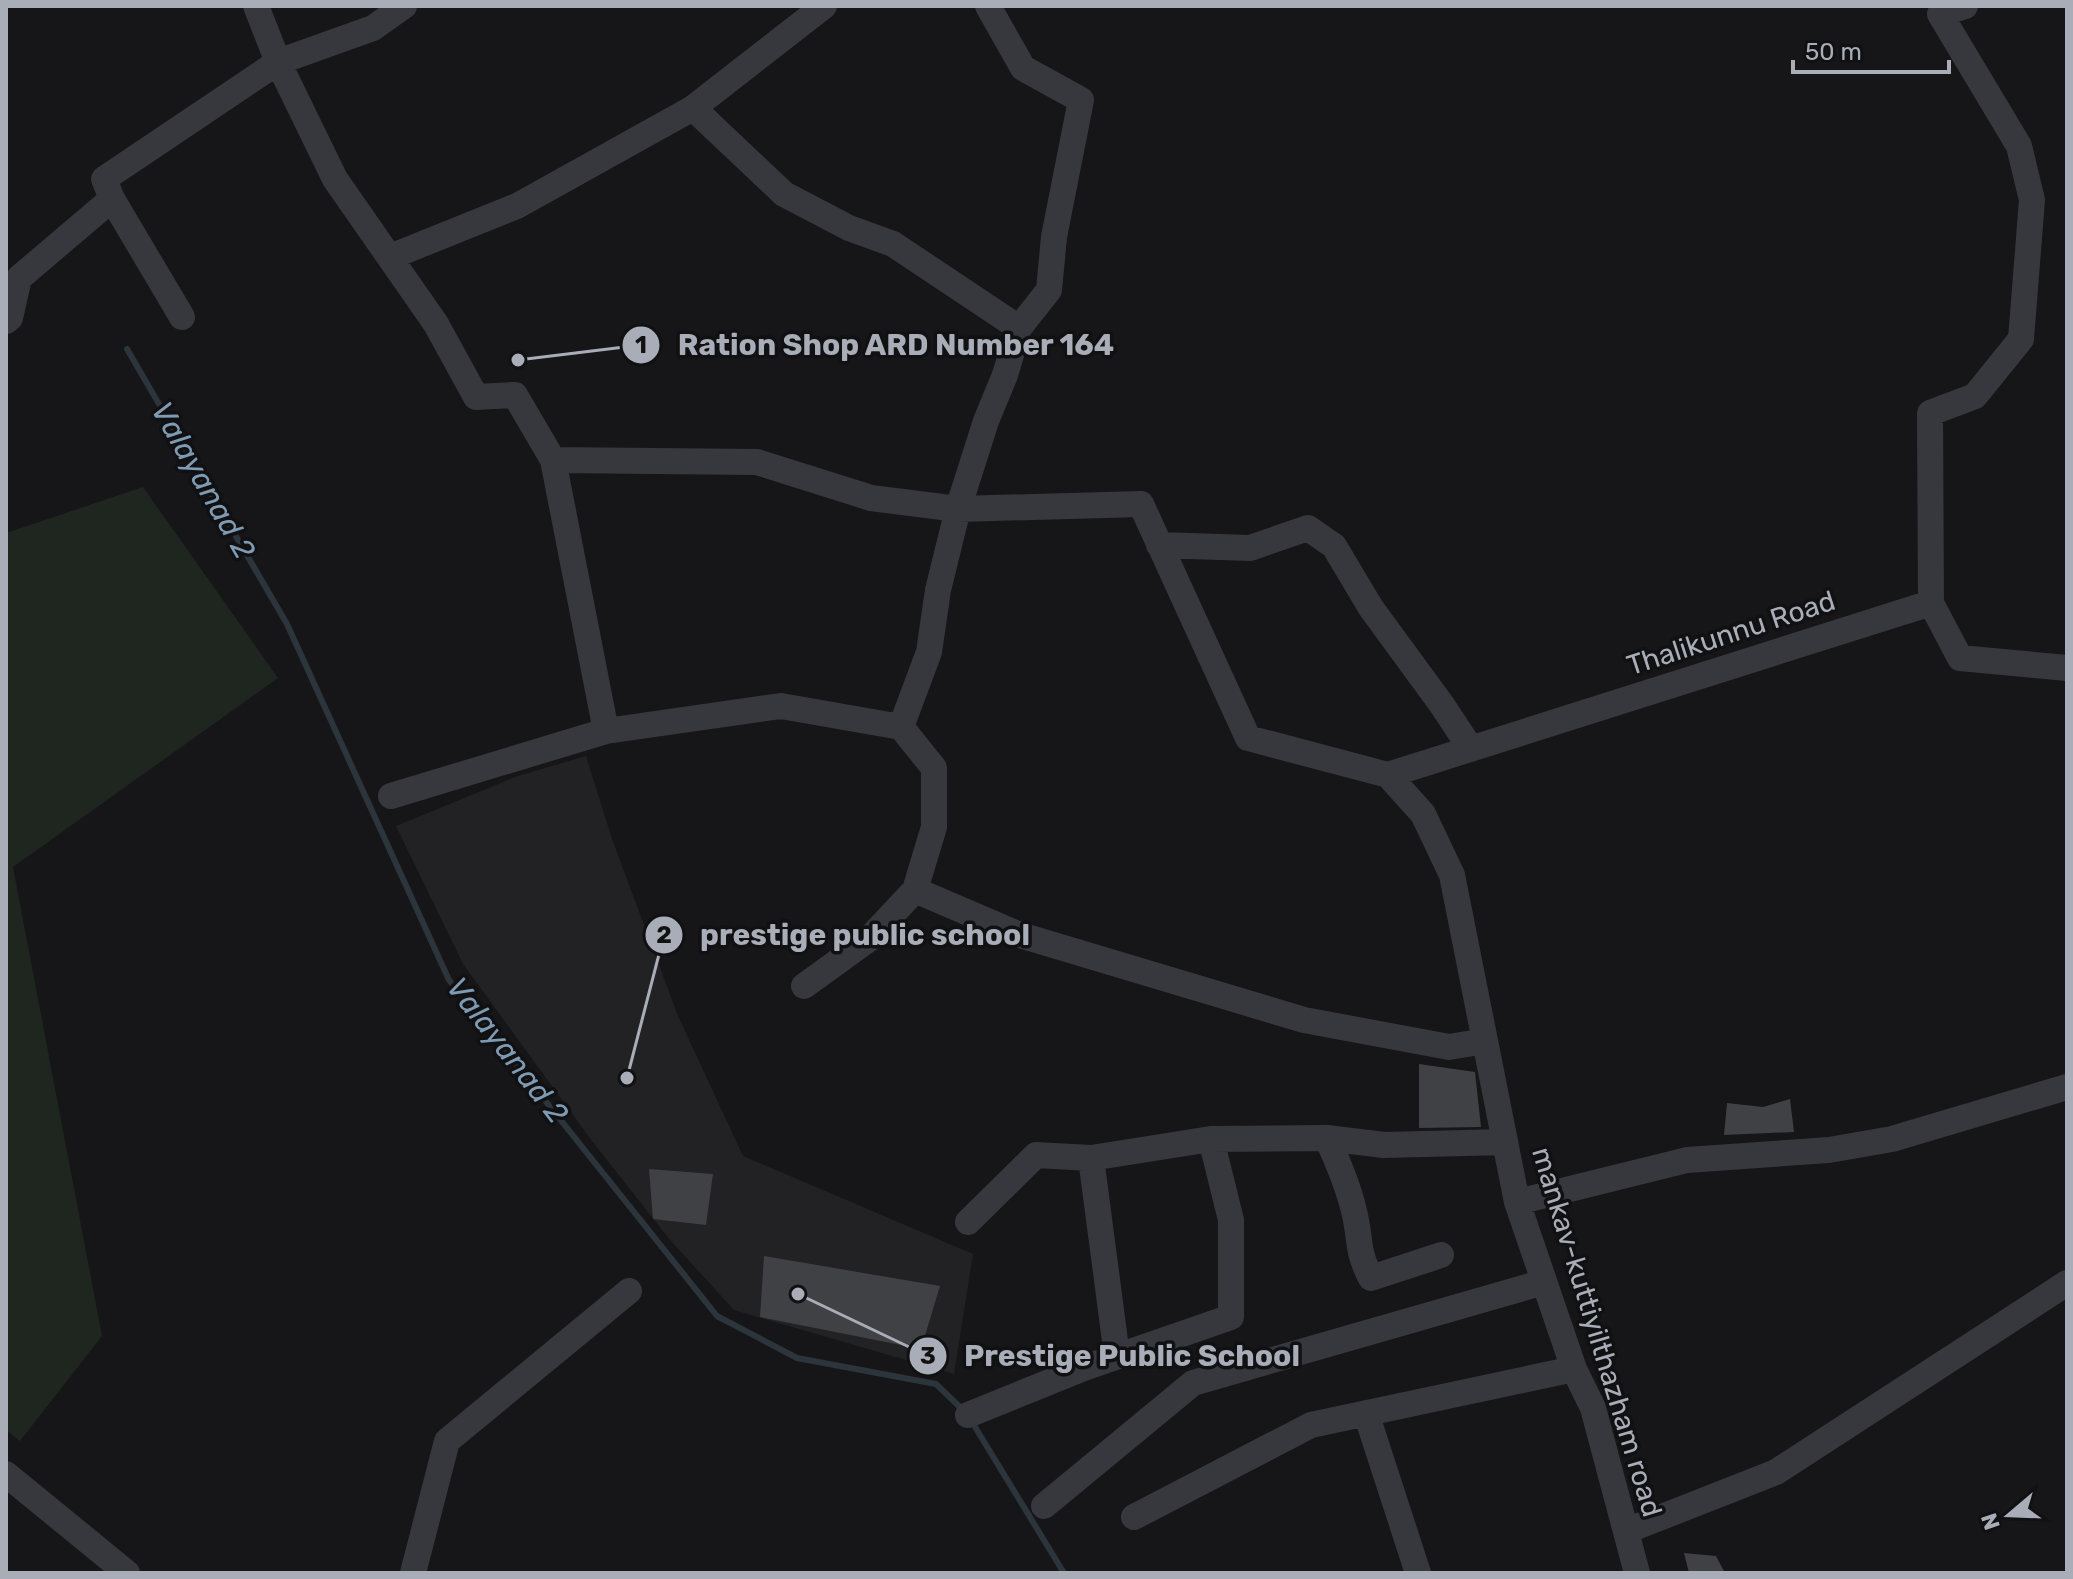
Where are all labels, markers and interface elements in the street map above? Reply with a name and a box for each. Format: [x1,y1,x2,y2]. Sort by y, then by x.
scale bar [1793,24,1949,74]
text: 50 m [1805,38,1862,66]
callout: Ration Shop ARD Number 164 [621,318,1131,372]
text: Ration Shop ARD Number 164 [678,327,1114,363]
text: 1 [635,331,647,359]
water label: Valayanad 2 [144,395,263,565]
street label: Thalikunnu Road [1623,584,1839,682]
callout: prestige public school [644,908,1046,962]
text: prestige public school [700,917,1030,953]
text: 2 [656,921,672,949]
water label: Valayanad 2 [439,970,575,1130]
street label: mankav-kuttiyilthazham road [1525,1143,1669,1521]
callout: Prestige Public School [908,1329,1316,1383]
text: Prestige Public School [964,1338,1300,1374]
text: 3 [920,1342,936,1370]
north arrow [1969,1475,2049,1555]
text: N [1975,1509,2006,1533]

